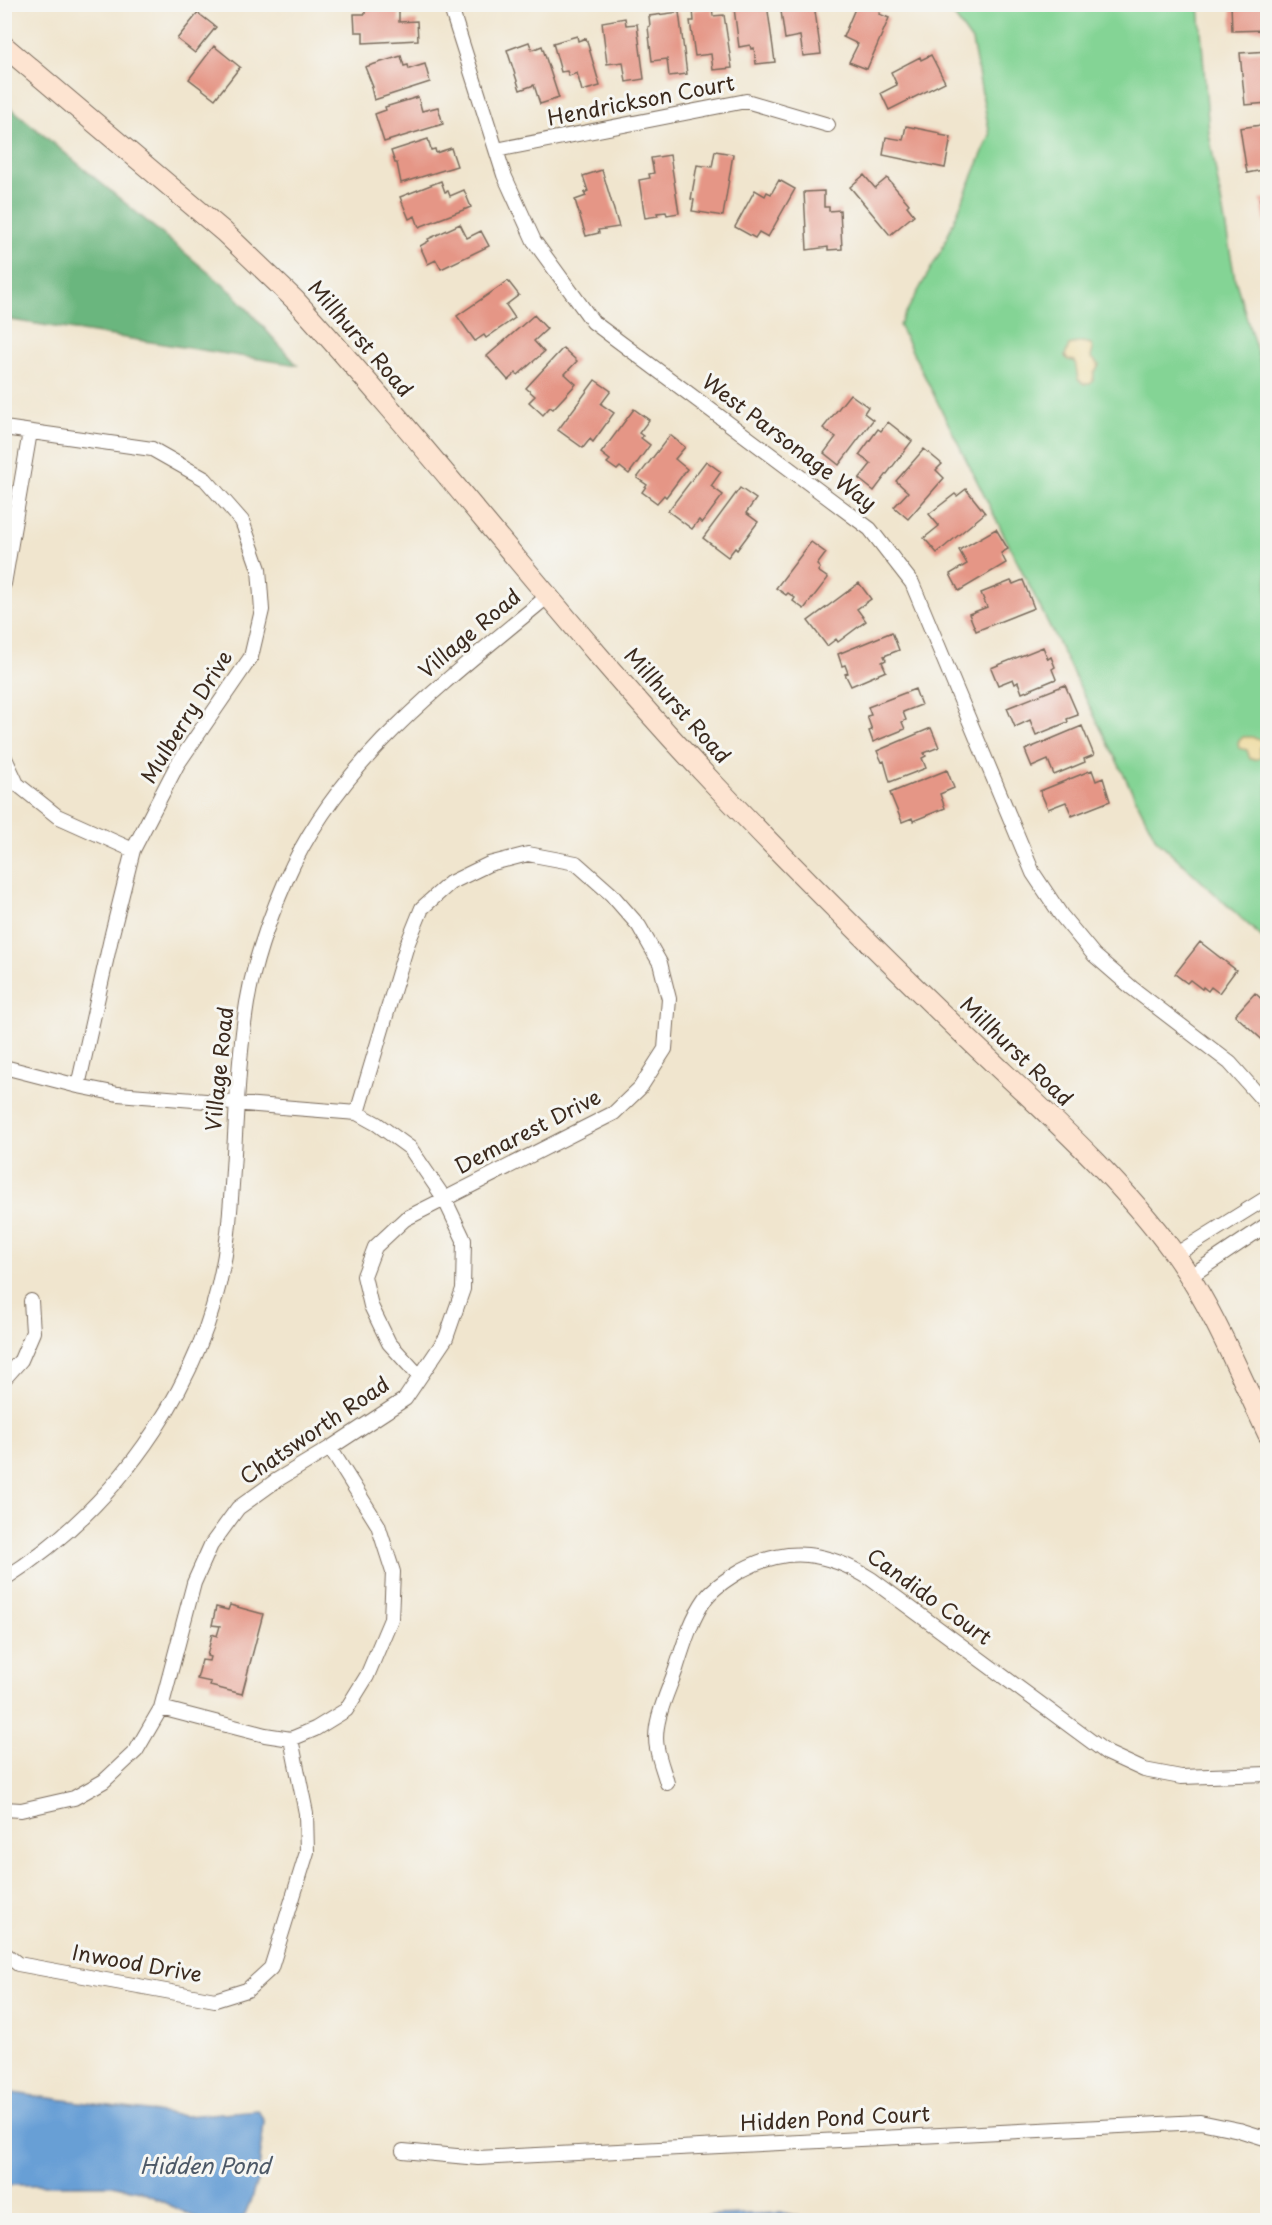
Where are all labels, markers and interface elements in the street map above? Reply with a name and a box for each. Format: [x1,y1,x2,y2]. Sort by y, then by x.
street label: Hendrickson Court [544,65,737,133]
street label: Millhurst Road [301,272,422,403]
street label: West Parsonage Way [696,365,884,518]
street label: Village Road [410,580,527,685]
street label: Millhurst Road [618,640,739,770]
street label: Mulberry Drive [131,643,239,789]
street label: Millhurst Road [954,988,1081,1113]
street label: Village Road [196,1005,240,1133]
street label: Demarest Drive [448,1079,606,1181]
street label: Chatsworth Road [233,1367,395,1491]
street label: Candido Court [861,1539,999,1652]
street label: Inwood Drive [70,1935,205,1989]
street label: Hidden Pond Court [739,2096,931,2138]
water label: Hidden Pond [140,2148,274,2181]

